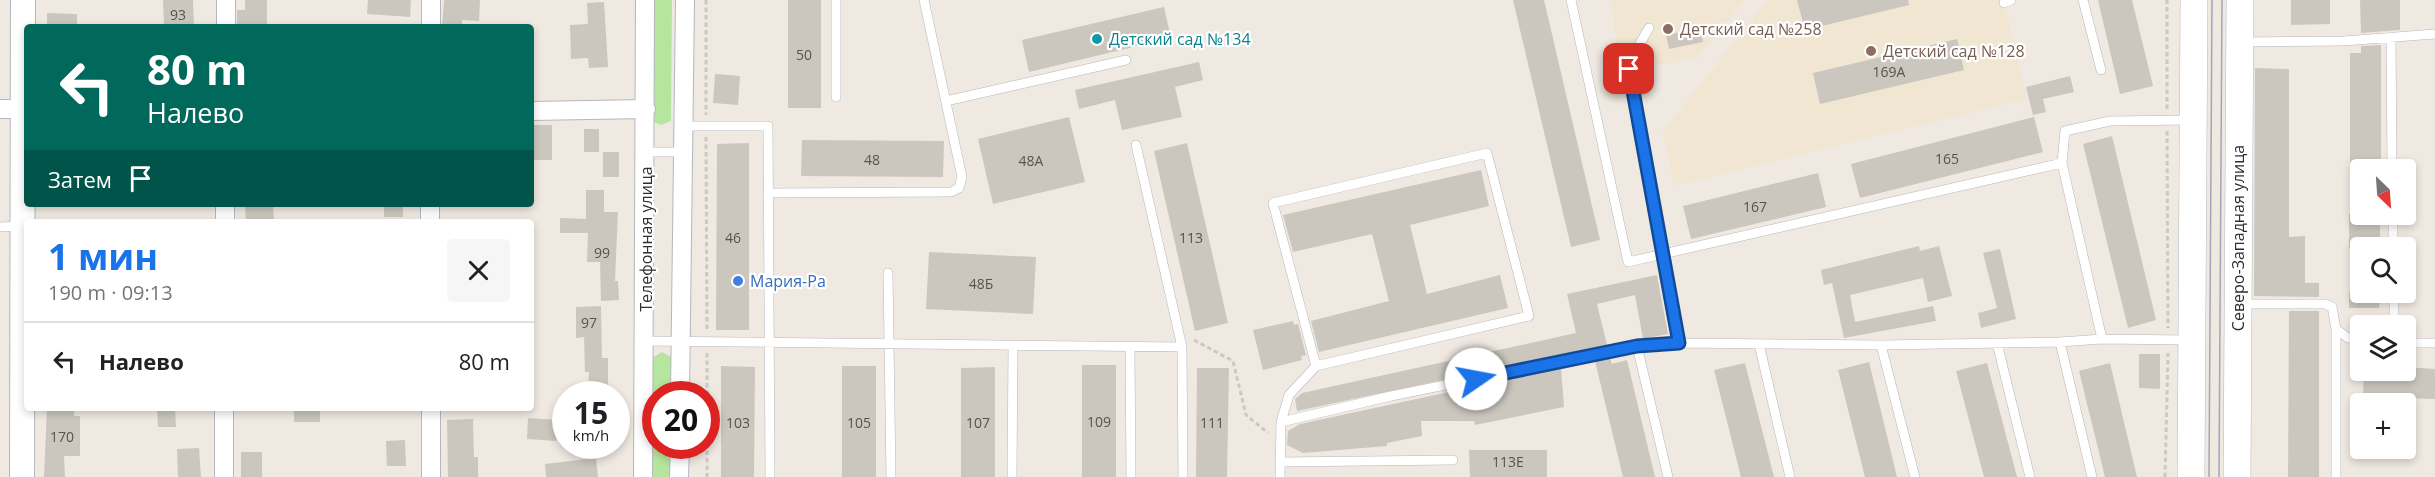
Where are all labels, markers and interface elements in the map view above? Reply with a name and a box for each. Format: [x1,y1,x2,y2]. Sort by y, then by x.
house number: 93 [170,5,186,24]
place label: Детский сад №258 [1680,18,1822,40]
marker: Детский сад №258 [1661,22,1675,36]
place label: Детский сад №134 [1109,28,1251,50]
marker: Детский сад №134 [1090,32,1104,46]
text: 80 m [147,40,247,97]
place label: Детский сад №128 [1883,40,2025,62]
pin [1603,43,1654,94]
marker: Детский сад №128 [1864,44,1878,58]
house number: 50 [796,45,812,64]
icon: left [48,48,126,126]
icon: arrive [1612,52,1645,85]
house number: 169А [1873,62,1906,81]
text: Налево [147,94,244,131]
street label: Северо-Западная улица [2227,145,2249,331]
house number: 165 [1935,149,1959,168]
house number: 48 [864,150,880,169]
house number: 48А [1019,151,1044,170]
north arrow [2350,159,2416,225]
map controls [2350,159,2416,459]
icon: arrive [124,162,157,195]
text: Затем [48,164,112,194]
street label: Телефонная улица [635,166,657,312]
house number: 167 [1743,197,1767,216]
house number: 46 [725,228,741,247]
house number: 113 [1179,228,1203,247]
text: 1 мин [48,232,158,281]
button: search [2350,237,2416,303]
button: close [447,239,510,302]
house number: 99 [594,243,610,262]
place label: Мария-Ра [750,270,826,292]
marker: Мария-Ра [731,274,745,288]
house number: 48Б [969,274,993,293]
text: 190 m · 09:13 [48,279,173,306]
house number: 97 [581,313,597,332]
button: layers [2350,315,2416,381]
icon: left [48,345,81,378]
text: Налево [99,346,184,376]
text: 80 m [459,346,510,376]
position arrow [1444,347,1508,411]
speed limit sign: 20 [642,381,720,459]
text: 15 [574,392,608,433]
button: + [2350,393,2416,459]
house number: 109 [1087,412,1111,431]
house number: 103 [726,413,750,432]
house number: 105 [847,413,871,432]
house number: 107 [966,413,990,432]
house number: 111 [1200,413,1224,432]
text: km/h [573,425,609,445]
house number: 170 [50,427,74,446]
house number: 113Е [1492,452,1524,471]

